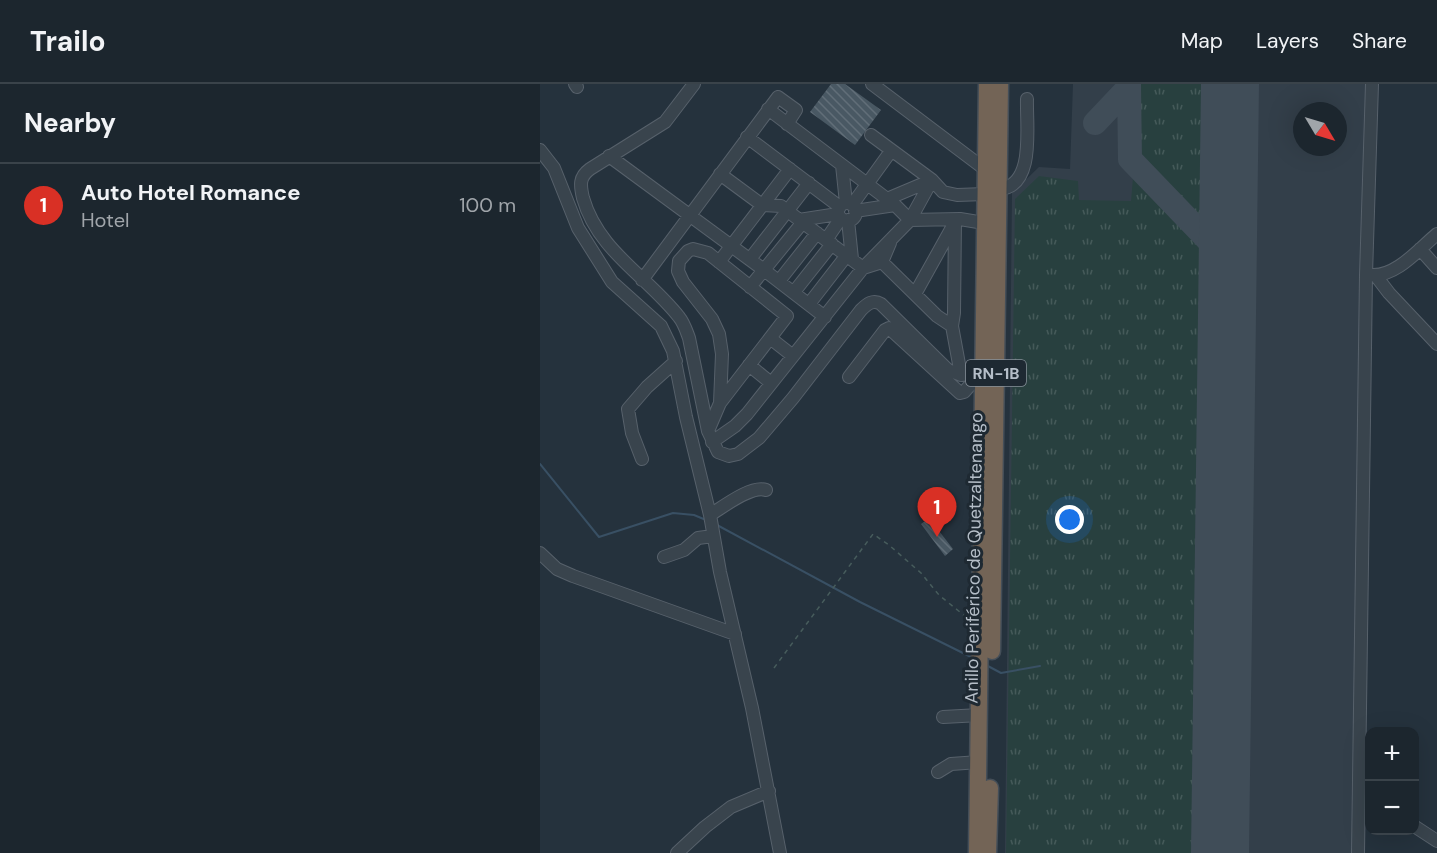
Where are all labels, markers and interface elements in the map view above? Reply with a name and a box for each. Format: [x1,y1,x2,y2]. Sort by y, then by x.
text: Trailo [30,23,106,60]
text: Map [1181,27,1223,55]
text: Layers [1256,27,1319,55]
text: Share [1352,27,1407,55]
north arrow [1293,102,1347,156]
text: Nearby [24,106,116,140]
text: Auto Hotel Romance [81,178,300,207]
text: 1 [40,192,47,218]
text: 100 m [459,192,516,218]
text: Hotel [81,207,129,233]
road number: RN-1B [966,360,1026,386]
street label: Anillo Periférico de Quetzaltenango [959,412,989,704]
pin: 1 [918,488,956,537]
your location [1055,505,1084,534]
map controls [1365,727,1419,835]
button: + [1365,727,1419,781]
button: − [1365,781,1419,835]

